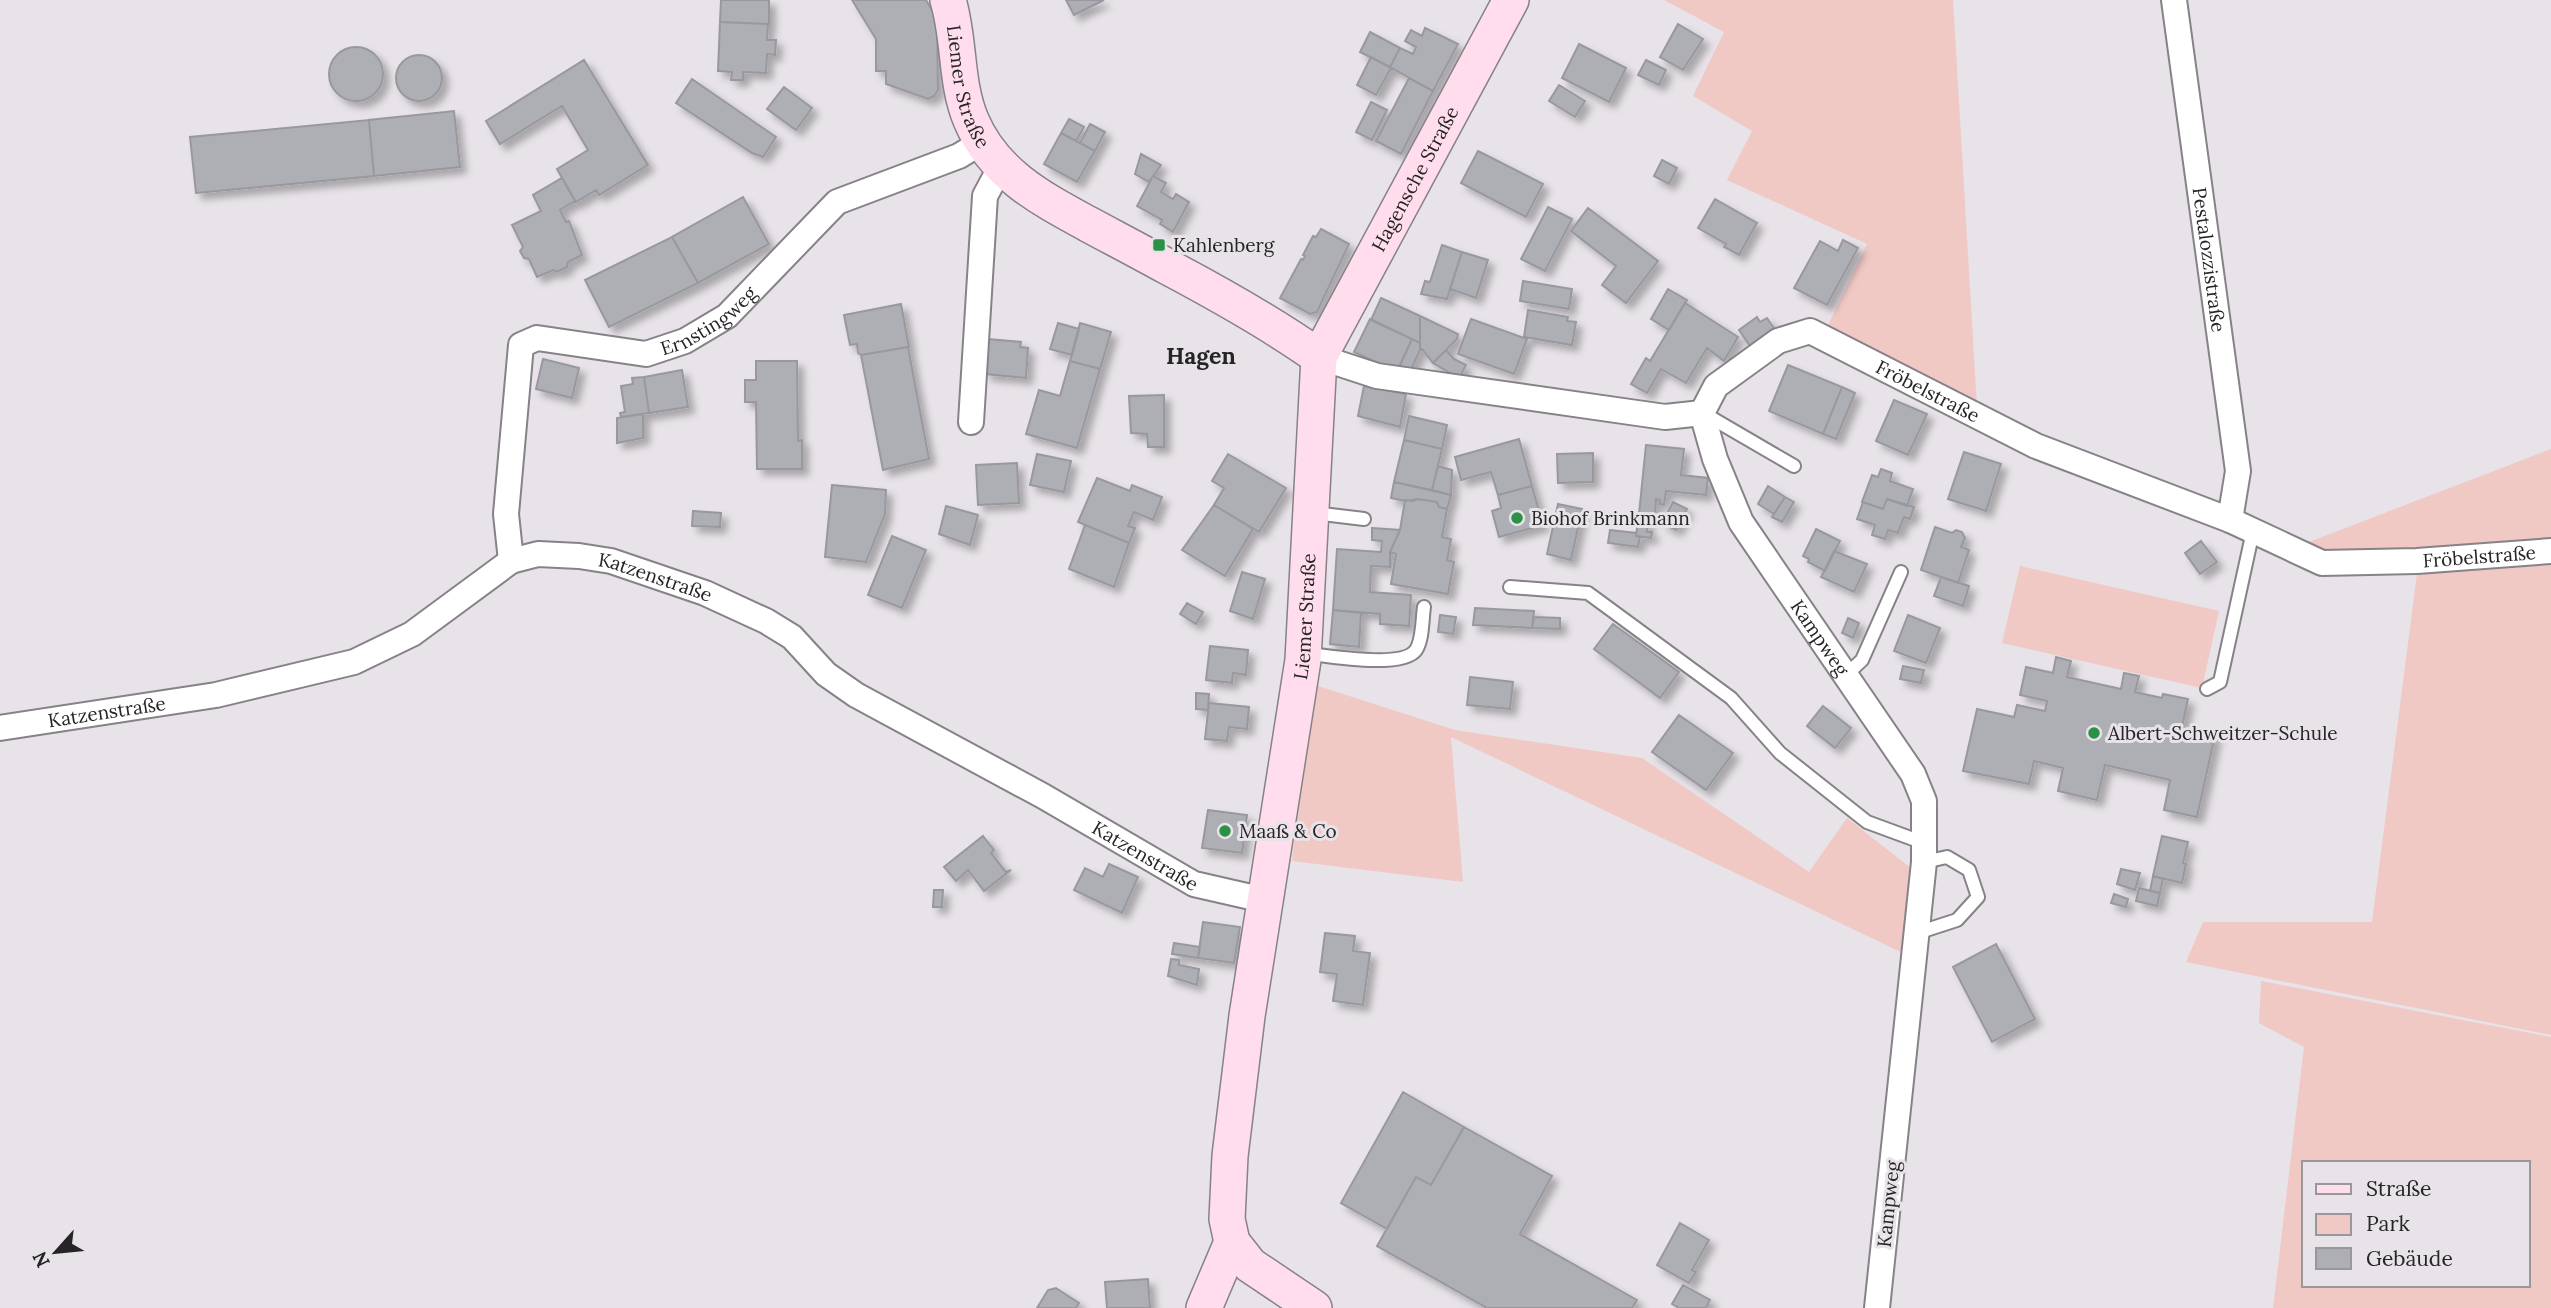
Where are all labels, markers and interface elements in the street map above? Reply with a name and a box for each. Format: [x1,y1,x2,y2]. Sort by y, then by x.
street label: Liemer Straße [942,23,995,153]
street label: Hagensche Straße [1366,102,1464,256]
street label: Pestalozzistraße [2188,186,2231,334]
place label: Kahlenberg [1173,233,1275,257]
marker: Kahlenberg [1151,237,1167,253]
street label: Ernstingweg [657,281,762,360]
district label: Hagen [1166,341,1236,370]
street label: Fröbelstraße [1872,355,1984,427]
place label: Biohof Brinkmann [1531,506,1690,530]
marker: Biohof Brinkmann [1509,510,1525,526]
street label: Fröbelstraße [2422,540,2537,573]
street label: Katzenstraße [597,547,716,607]
street label: Liemer Straße [1288,553,1321,681]
street label: Kampweg [1786,595,1855,681]
street label: Katzenstraße [46,691,167,733]
place label: Albert-Schweitzer-Schule [2107,721,2338,745]
marker: Albert-Schweitzer-Schule [2086,725,2102,741]
street label: Katzenstraße [1088,815,1203,896]
place label: Maaß & Co [1239,819,1337,843]
marker: Maaß & Co [1217,823,1233,839]
street label: Kampweg [1872,1159,1905,1248]
legend [2302,1161,2530,1287]
text: Straße [2366,1175,2431,1202]
text: Park [2366,1210,2410,1237]
north arrow [21,1217,91,1287]
text: Gebäude [2366,1245,2453,1272]
text: N [27,1247,55,1272]

